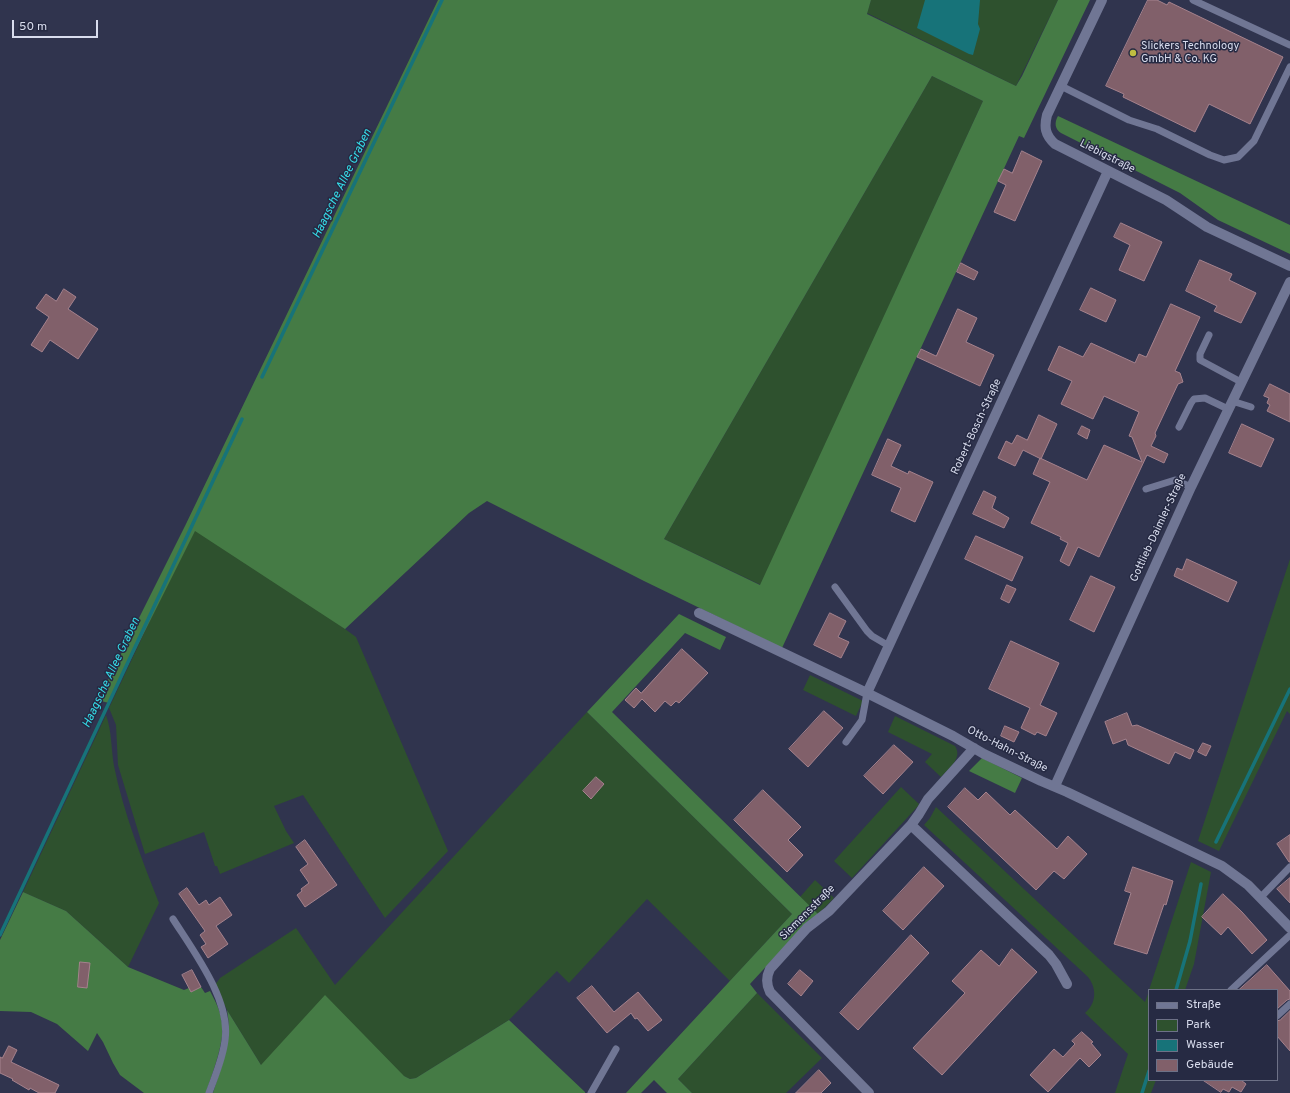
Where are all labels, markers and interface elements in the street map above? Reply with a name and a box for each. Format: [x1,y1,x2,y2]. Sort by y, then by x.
scale bar [14,12,100,38]
text: 50 m [19,19,47,35]
place label: Slickers Technology GmbH & Co. KG [1141,40,1239,66]
marker: Slickers Technology GmbH & Co. KG [1128,48,1138,58]
water label: Haagsche Allee Graben [310,127,376,241]
street label: Liebigstraße [1077,137,1137,177]
street label: Robert-Bosch-Straße [949,377,1005,477]
street label: Gottlieb-Daimler-Straße [1128,472,1190,584]
water label: Haagsche Allee Graben [80,616,144,730]
street label: Otto-Hahn-Straße [965,724,1049,776]
street label: Siemensstraße [778,883,838,943]
legend [1148,989,1278,1081]
text: Straße [1186,997,1221,1013]
text: Park [1186,1017,1211,1033]
text: Wasser [1186,1037,1224,1053]
text: Gebäude [1186,1057,1234,1073]

